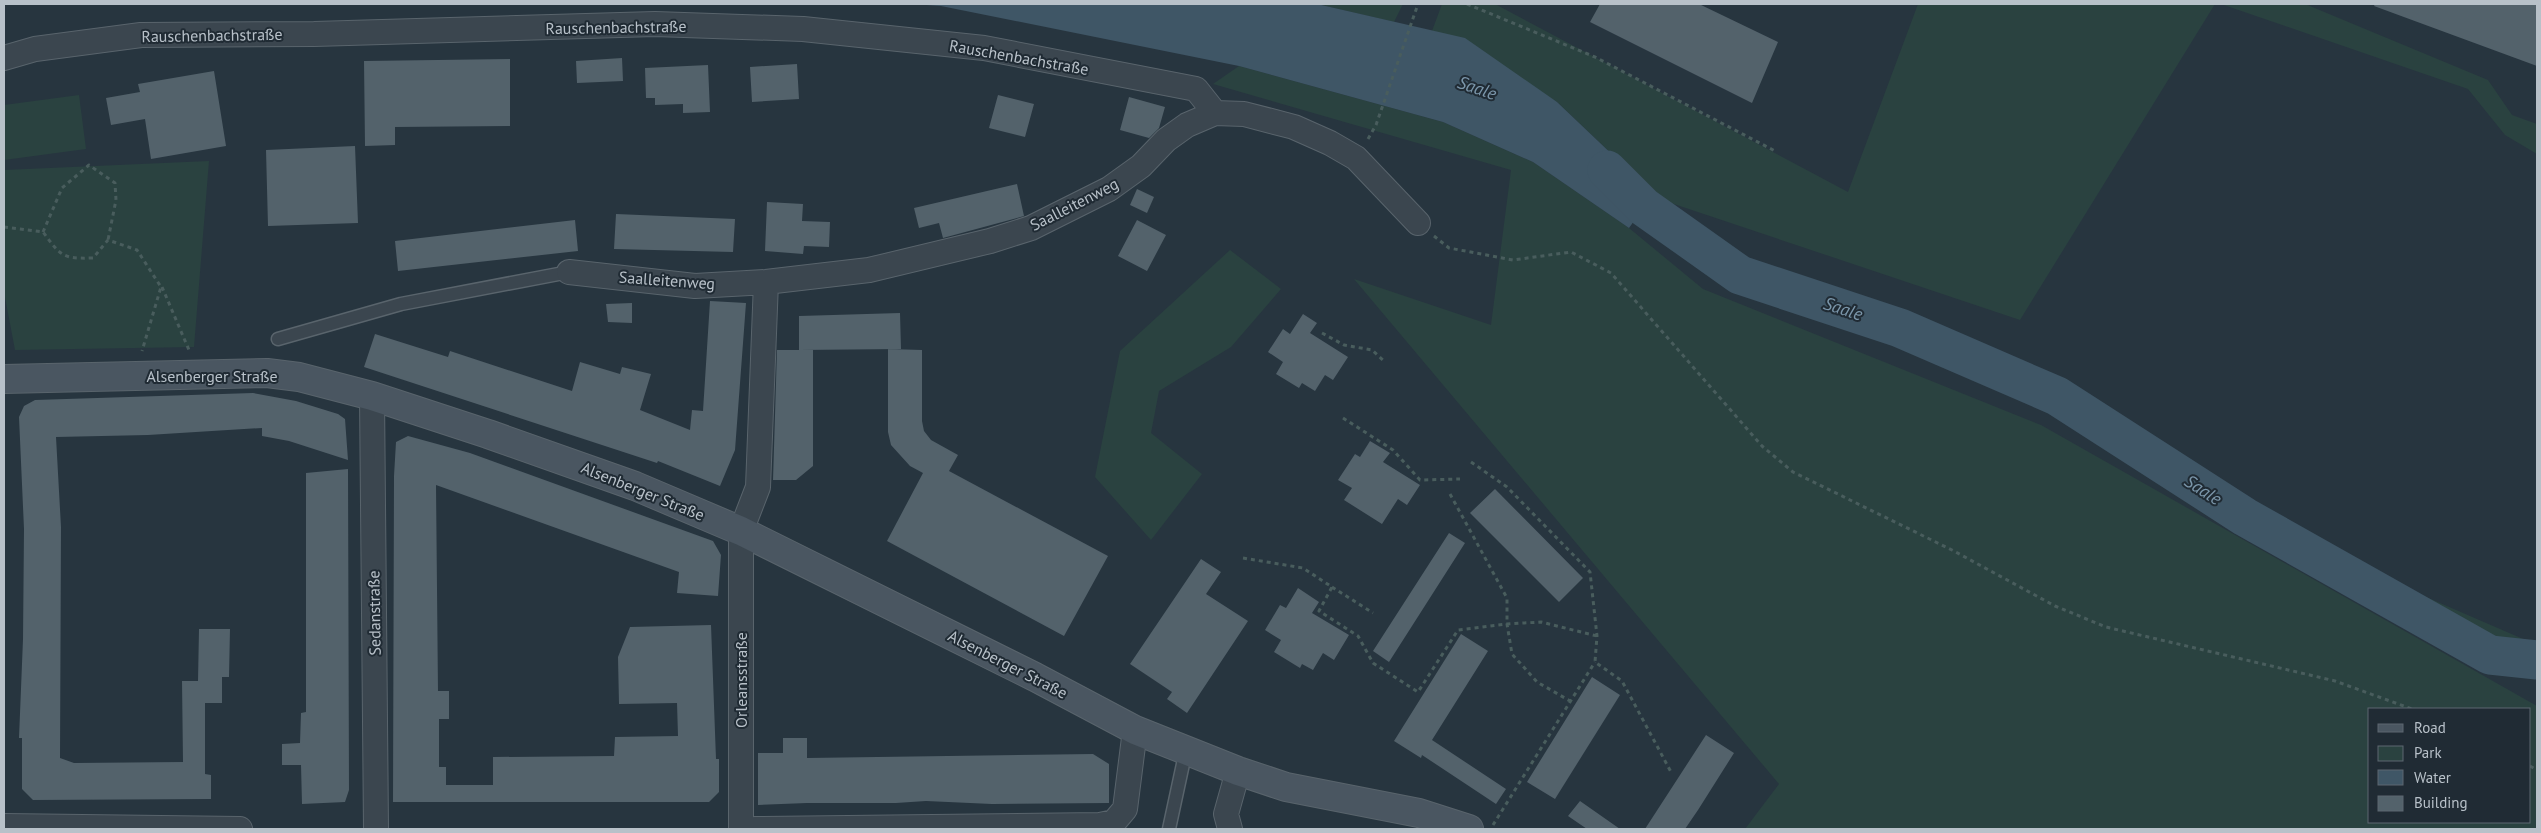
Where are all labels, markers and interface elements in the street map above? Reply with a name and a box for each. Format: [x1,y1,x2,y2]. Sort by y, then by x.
street label: Rauschenbachstraße [545,16,687,38]
street label: Rauschenbachstraße [141,24,283,46]
street label: Rauschenbachstraße [948,35,1090,79]
water label: Saale [1455,70,1500,105]
street label: Saalleitenweg [1027,173,1121,235]
street label: Saalleitenweg [618,267,716,293]
water label: Saale [1821,291,1866,326]
street label: Alsenberger Straße [146,366,278,386]
street label: Alsenberger Straße [578,457,708,525]
water label: Saale [2180,469,2227,510]
street label: Sedanstraße [363,570,385,656]
street label: Alsenberger Straße [945,625,1071,703]
street label: Orleansstraße [731,632,751,728]
legend [2368,708,2531,823]
text: Road [2414,718,2446,737]
text: Park [2414,743,2442,762]
text: Water [2414,768,2451,787]
text: Building [2414,793,2468,812]

